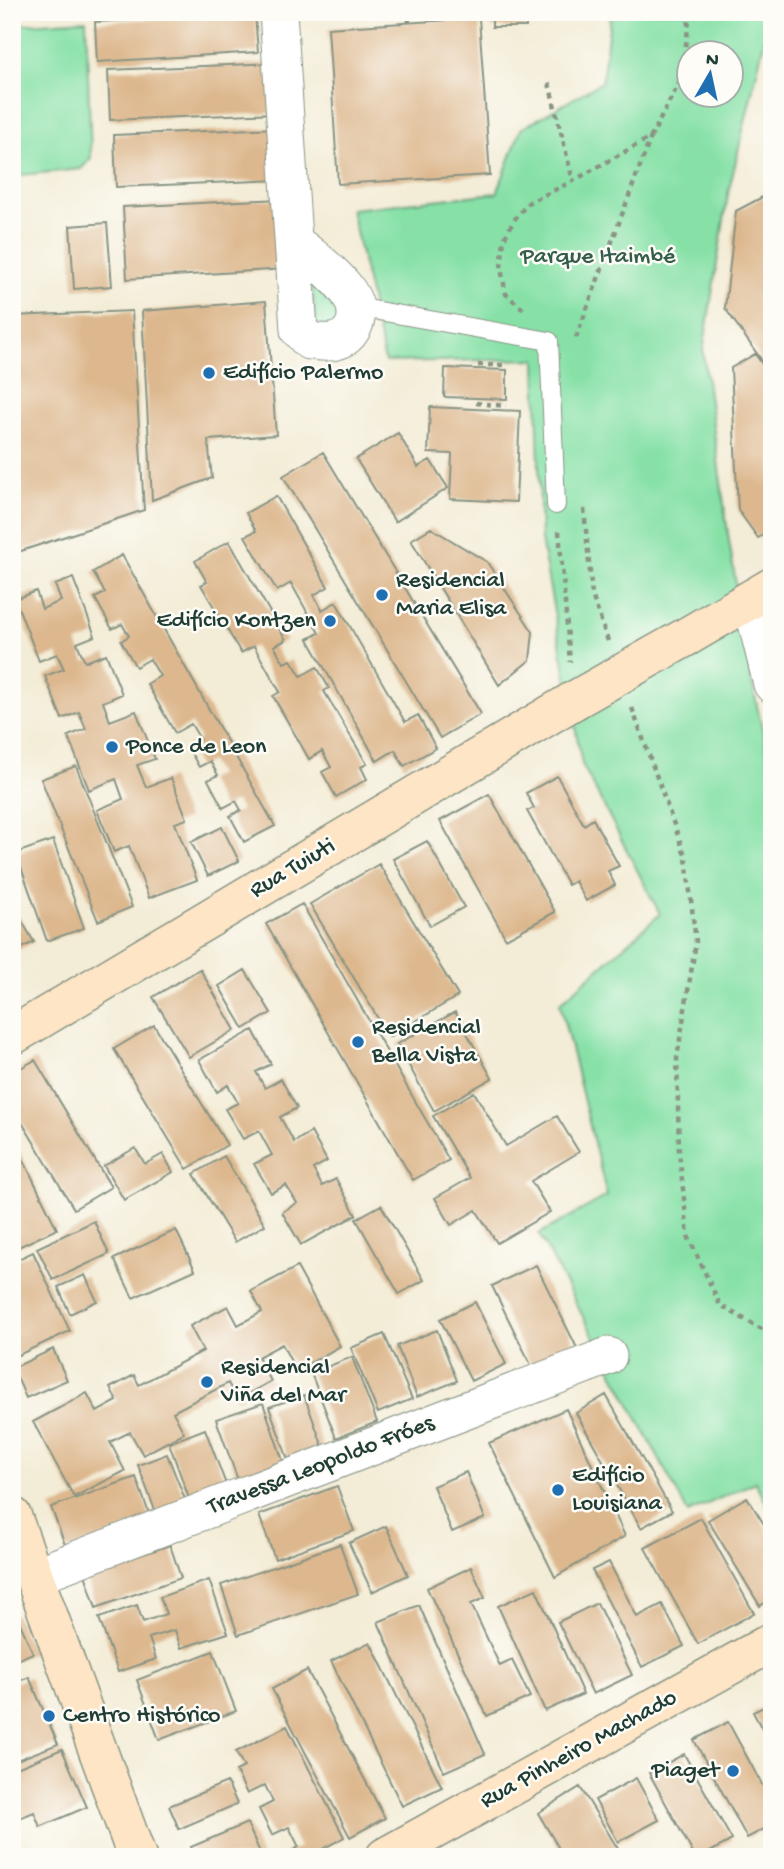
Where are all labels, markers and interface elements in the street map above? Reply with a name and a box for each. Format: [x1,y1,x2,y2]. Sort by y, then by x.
north arrow [676,38,746,108]
text: N [704,48,720,73]
park label: Parque Itaimbé [520,243,676,272]
place label: Edifício Palermo [223,359,384,388]
marker: Edifício Palermo [201,365,217,381]
place label: Residencial Maria Elisa [396,567,507,624]
marker: Residencial Maria Elisa [374,587,390,603]
place label: Edifício Kontzen [156,607,317,636]
marker: Edifício Kontzen [322,613,338,629]
place label: Ponce de Leon [125,733,267,762]
marker: Ponce de Leon [104,739,120,755]
street label: Rua Tuiuti [245,832,341,906]
place label: Residencial Bella Vista [371,1014,481,1071]
marker: Residencial Bella Vista [350,1034,366,1050]
place label: Residencial Viña del Mar [220,1354,348,1411]
marker: Residencial Viña del Mar [199,1374,215,1390]
street label: Travessa Leopoldo Fróes [202,1409,440,1523]
place label: Edifício Louisiana [572,1462,662,1519]
marker: Edifício Louisiana [550,1482,566,1498]
street label: Rua Pinheiro Machado [475,1684,683,1816]
place label: Centro Histórico [63,1702,221,1731]
marker: Centro Histórico [41,1708,57,1724]
place label: Piaget [650,1757,721,1786]
marker: Piaget [725,1763,741,1779]

